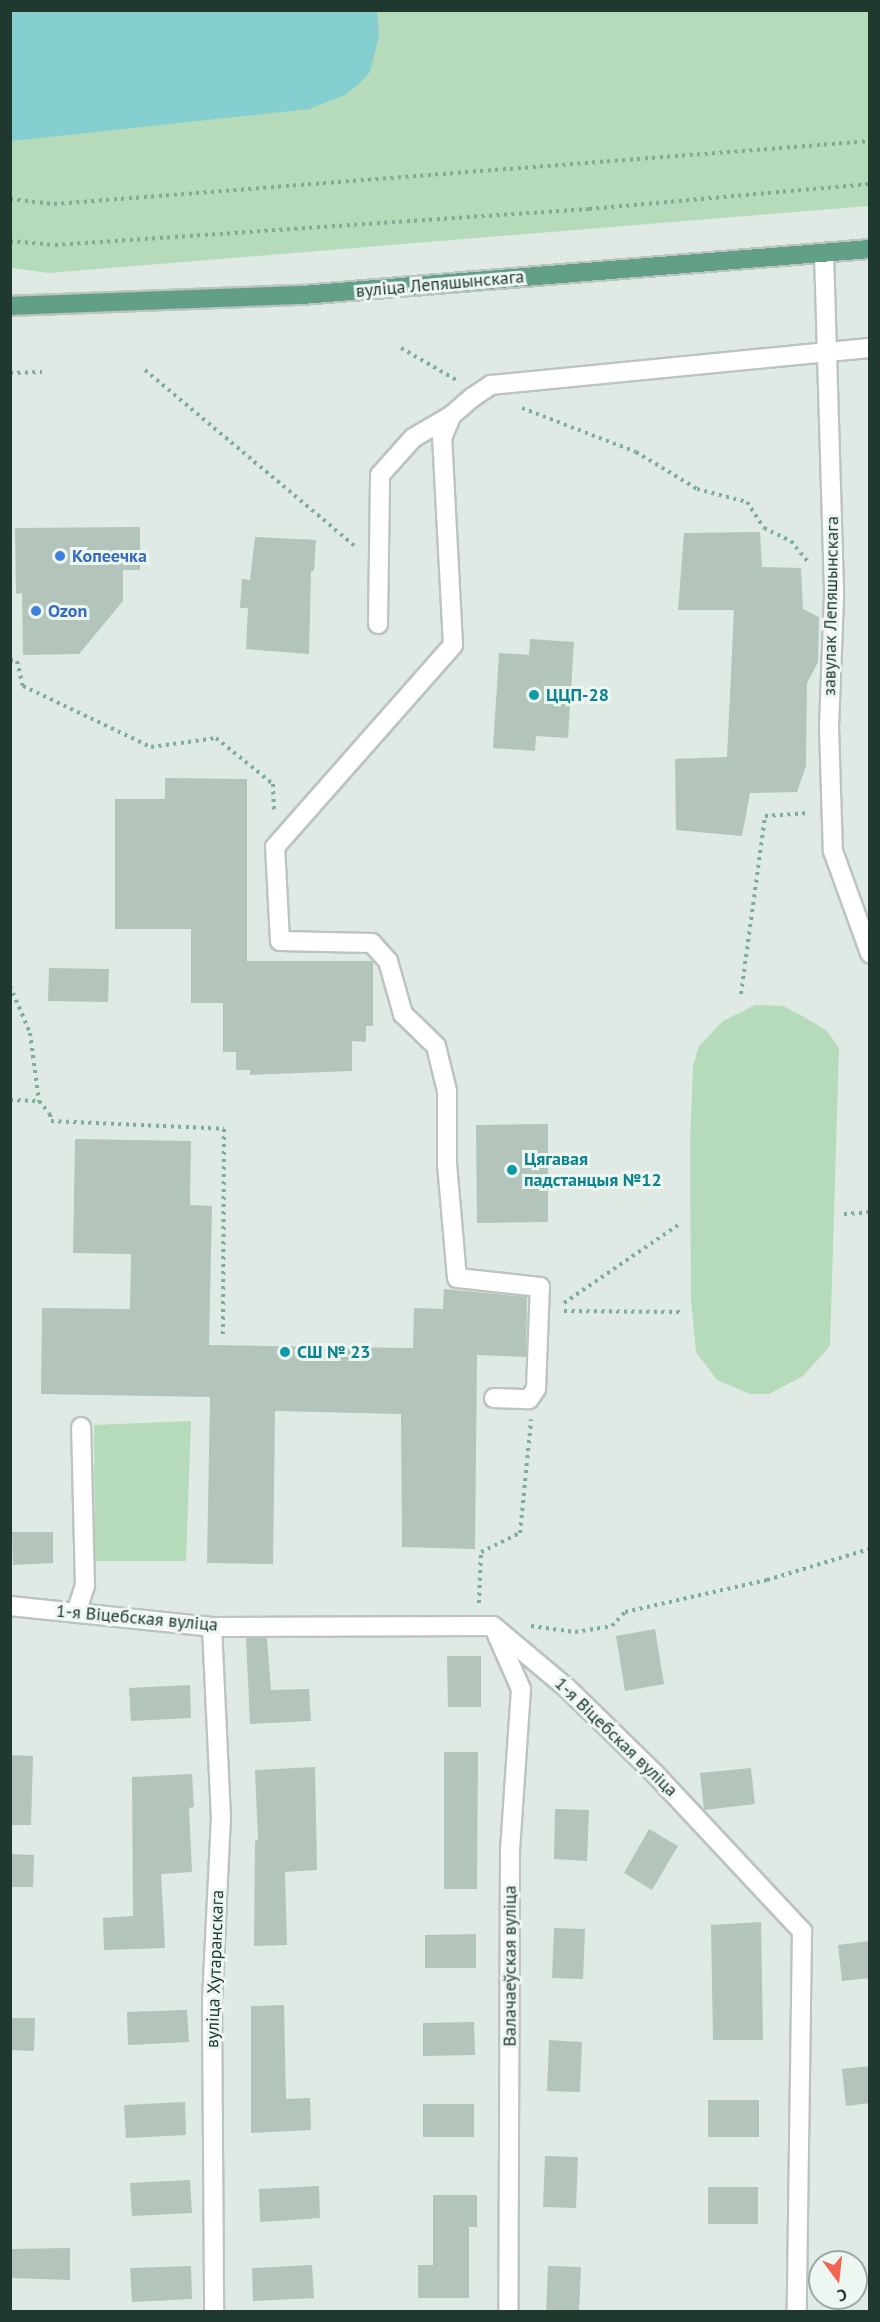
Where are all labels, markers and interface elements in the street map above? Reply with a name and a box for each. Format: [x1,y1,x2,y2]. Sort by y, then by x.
street label: вуліца Лепяшынскага [355,266,525,302]
street label: завулак Лепяшынскага [819,516,843,696]
place label: Копеечка [72,545,147,567]
marker: Копеечка [53,549,67,563]
place label: Ozon [48,600,87,622]
marker: Ozon [29,604,43,618]
place label: ЦЦП-28 [546,684,609,706]
marker: ЦЦП-28 [527,688,541,702]
place label: Цягавая падстанцыя №12 [524,1149,662,1192]
marker: Цягавая падстанцыя №12 [505,1163,519,1177]
place label: СШ № 23 [297,1341,371,1363]
marker: СШ № 23 [278,1345,292,1359]
street label: 1-я Віцебская вуліца [55,1600,219,1636]
street label: 1-я Віцебская вуліца [550,1673,682,1801]
street label: Валачаеўская вуліца [499,1885,521,2047]
street label: вуліца Хутаранскага [201,1889,229,2049]
north arrow [808,2250,868,2310]
text: С [835,2285,849,2306]

